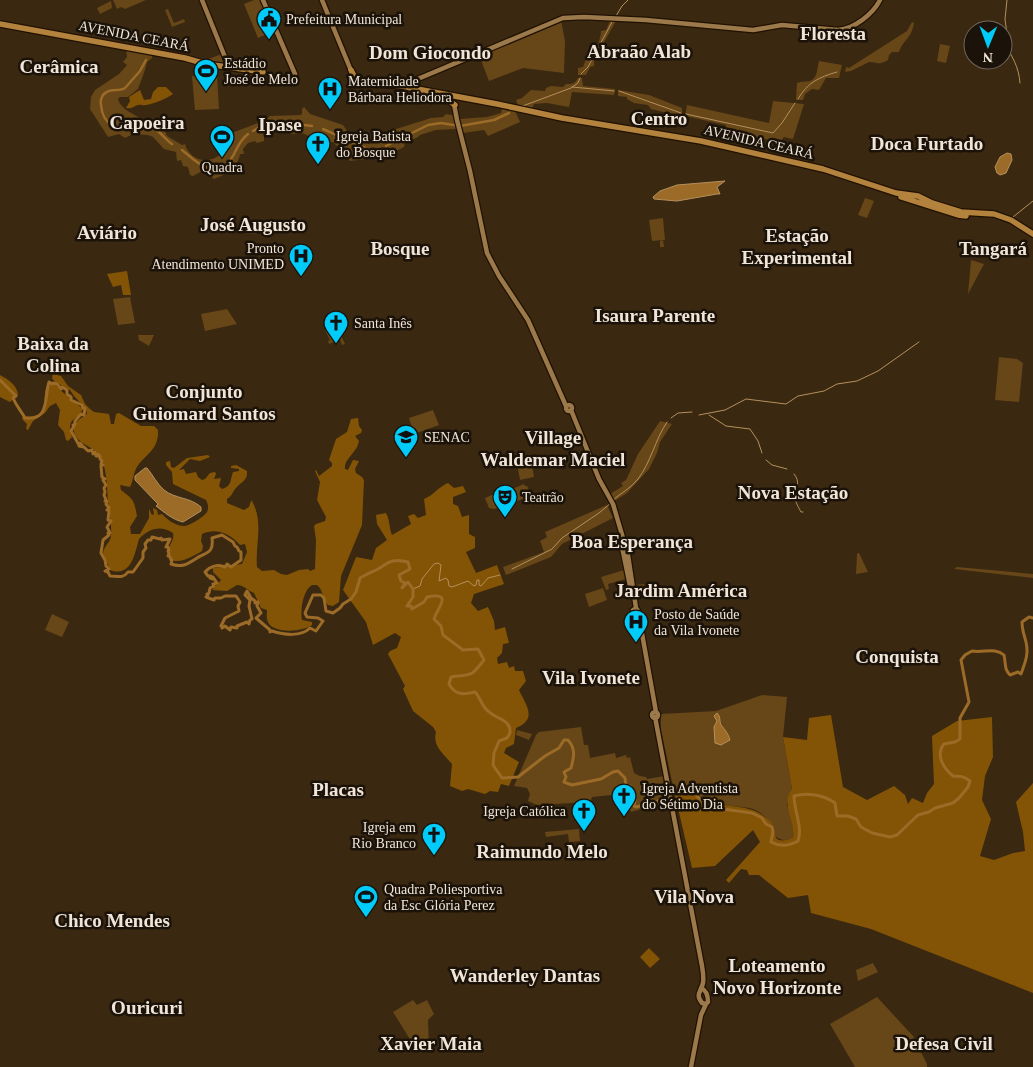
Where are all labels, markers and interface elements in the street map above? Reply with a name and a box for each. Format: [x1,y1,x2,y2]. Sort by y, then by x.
public building icon: Prefeitura Municipal [256,6,282,40]
place label: Prefeitura Municipal [286,12,402,27]
street label: AVENIDA CEARÁ [78,17,192,54]
north arrow [963,20,1013,70]
district label: Floresta [800,23,867,44]
district label: Abraão Alab [587,41,691,62]
district label: Dom Giocondo [369,42,491,63]
text: N [983,50,993,65]
district label: Cerâmica [19,56,99,77]
place label: Estádio José de Melo [224,56,298,87]
sports icon: Estádio José de Melo [193,58,219,92]
place label: Maternidade Bárbara Heliodora [348,74,453,105]
hospital icon: Maternidade Bárbara Heliodora [317,76,343,110]
district label: Centro [631,108,687,129]
district label: Capoeira [110,112,185,133]
district label: Ipase [258,114,302,135]
street label: AVENIDA CEARÁ [703,121,816,162]
sports icon: Quadra [209,124,235,158]
place label: Igreja Batista do Bosque [336,129,412,160]
church icon: Igreja Batista do Bosque [305,131,331,165]
district label: Doca Furtado [871,133,983,154]
place label: Quadra [201,160,243,175]
district label: José Augusto [200,214,306,235]
district label: Aviário [77,222,137,243]
district label: Estação Experimental [742,225,852,268]
district label: Bosque [370,238,430,259]
district label: Tangará [959,238,1027,259]
place label: Pronto Atendimento UNIMED [151,241,284,272]
hospital icon: Pronto Atendimento UNIMED [288,243,314,277]
district label: Isaura Parente [595,305,715,326]
church icon: Santa Inês [323,310,349,344]
place label: Santa Inês [354,316,412,331]
district label: Baixa da Colina [17,333,89,376]
district label: Conjunto Guiomard Santos [132,381,276,424]
school or university icon: SENAC [393,424,419,458]
district label: Village Waldemar Maciel [481,427,625,470]
place label: SENAC [424,430,470,445]
district label: Nova Estação [738,482,848,503]
theatre icon: Teatrão [492,484,518,518]
place label: Teatrão [522,490,564,505]
district label: Boa Esperança [571,531,693,552]
district label: Jardim América [615,580,748,601]
place label: Posto de Saúde da Vila Ivonete [654,607,740,638]
hospital icon: Posto de Saúde da Vila Ivonete [623,609,649,643]
district label: Conquista [855,646,939,667]
district label: Vila Ivonete [542,667,640,688]
district label: Placas [312,779,364,800]
place label: Igreja Adventista do Sétimo Dia [642,781,739,812]
church icon: Igreja Adventista do Sétimo Dia [611,783,637,817]
church icon: Igreja Católica [571,798,597,832]
place label: Igreja Católica [483,804,567,819]
place label: Igreja em Rio Branco [352,820,416,851]
church icon: Igreja em Rio Branco [421,822,447,856]
district label: Raimundo Melo [476,841,608,862]
place label: Quadra Poliesportiva da Esc Glória Perez [384,882,503,913]
sports icon: Quadra Poliesportiva da Esc Glória Perez [353,884,379,918]
district label: Vila Nova [654,886,735,907]
district label: Chico Mendes [54,910,170,931]
district label: Loteamento Novo Horizonte [713,955,841,998]
district label: Wanderley Dantas [450,965,600,986]
district label: Ouricuri [111,997,183,1018]
district label: Xavier Maia [380,1033,482,1054]
district label: Defesa Civil [895,1033,993,1054]

